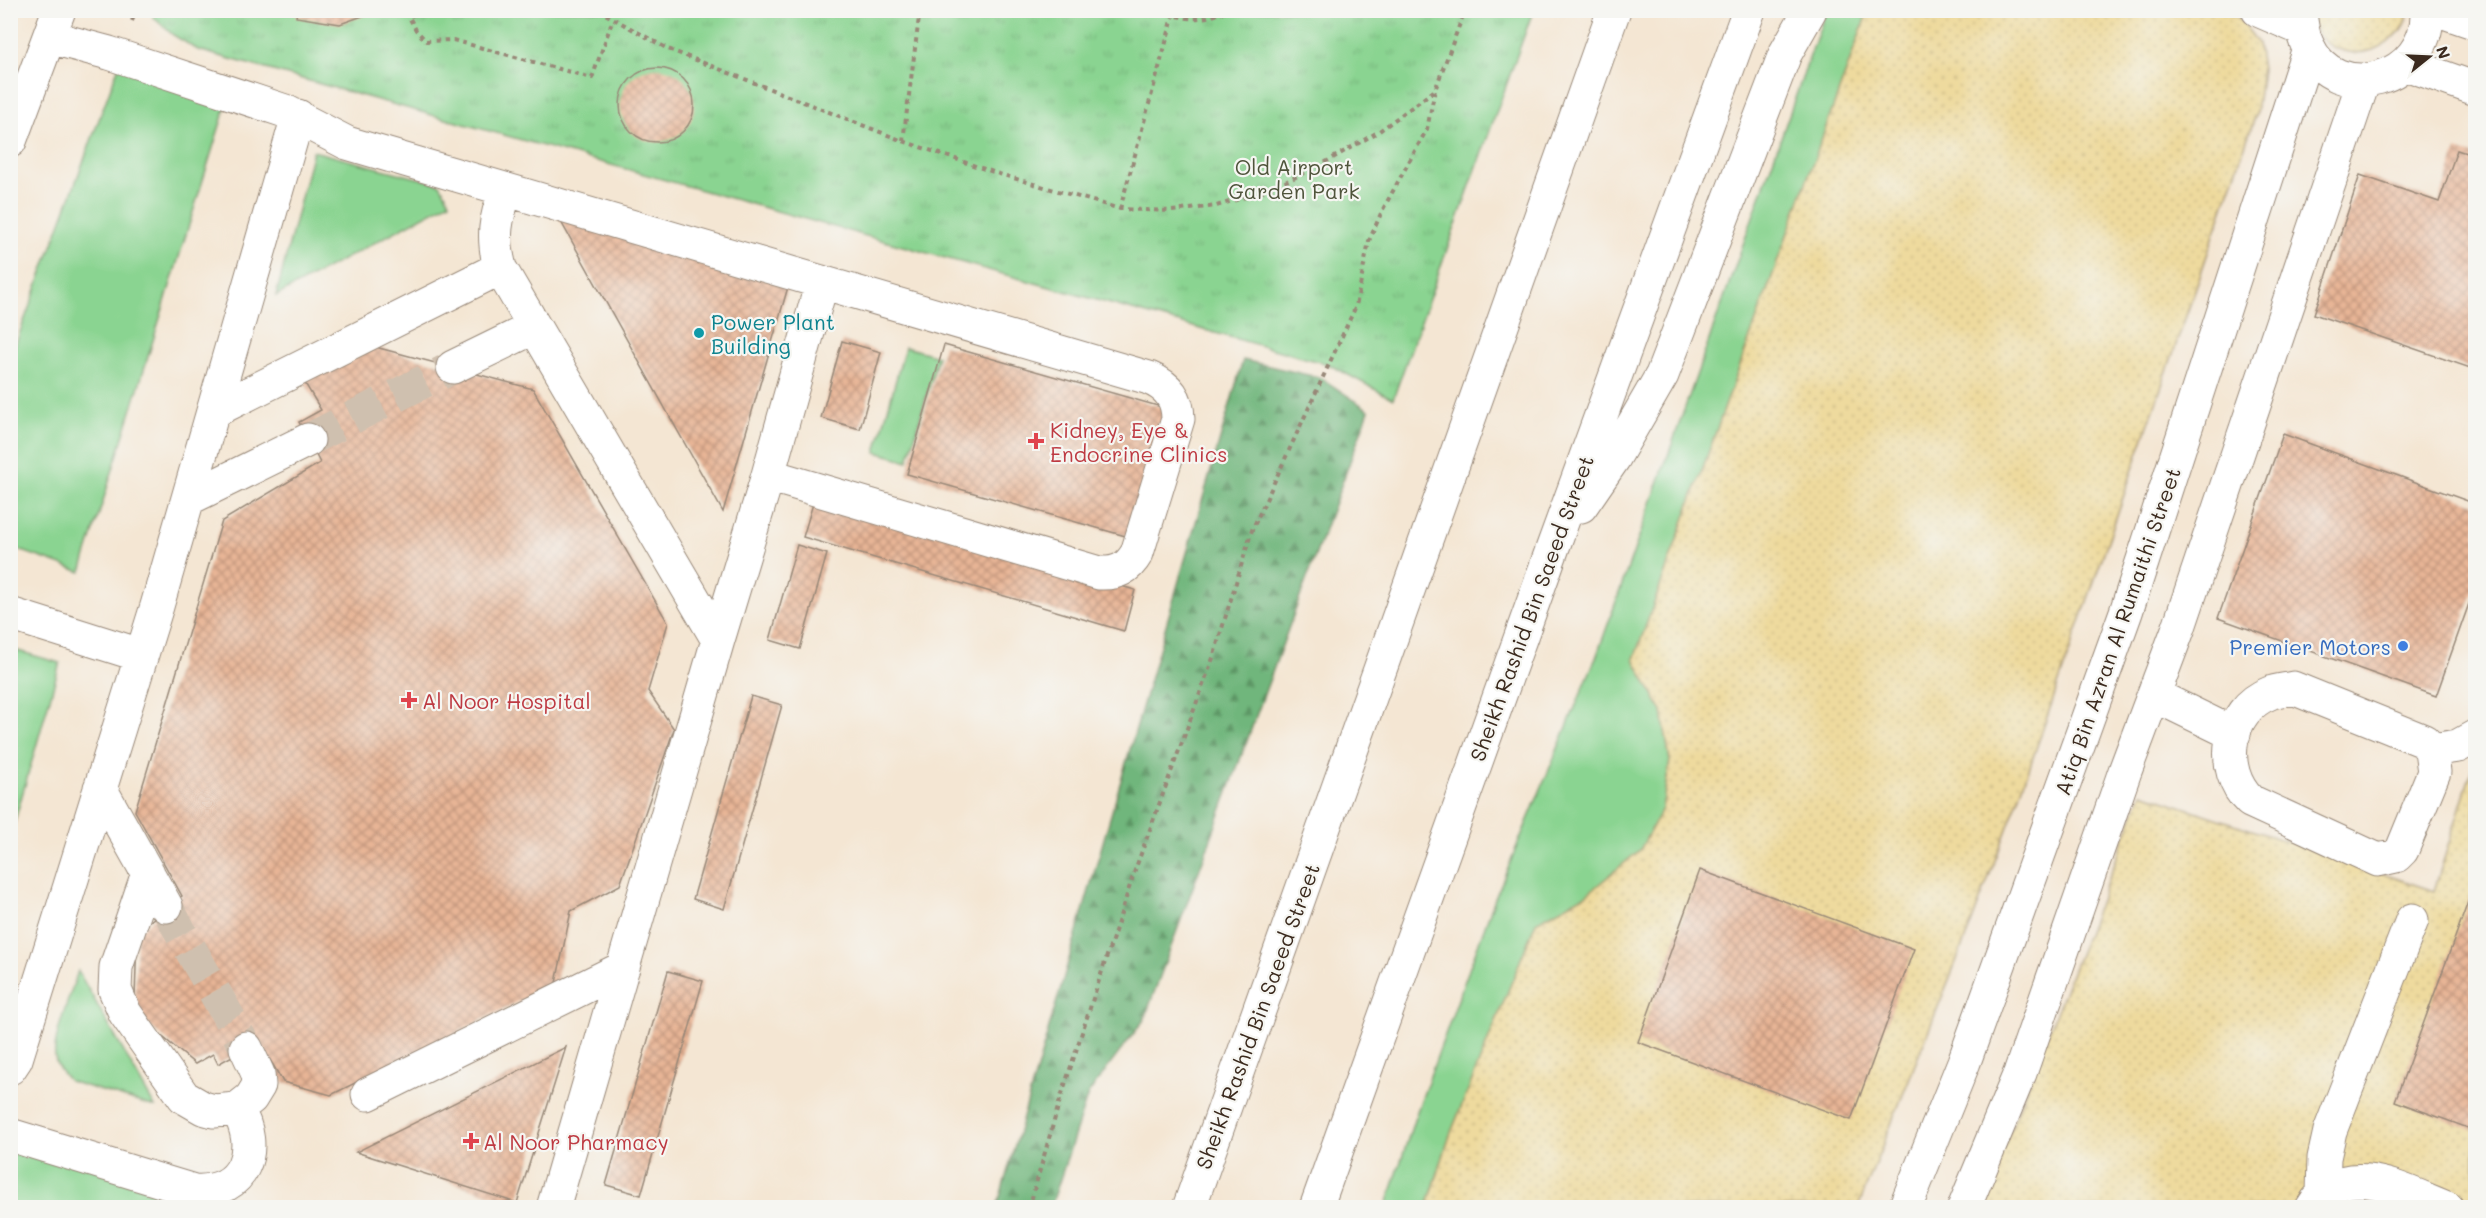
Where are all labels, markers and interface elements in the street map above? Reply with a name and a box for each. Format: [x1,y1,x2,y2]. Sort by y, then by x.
north arrow [2399,27,2459,87]
text: N [2432,43,2456,61]
park label: Old Airport Garden Park [1228,153,1360,204]
place label: Power Plant Building [711,308,835,359]
marker: Power Plant Building [692,326,706,340]
place label: Kidney, Eye & Endocrine Clinics [1050,416,1227,467]
marker: Kidney, Eye & Endocrine Clinics [1027,432,1045,450]
street label: Sheikh Rashid Bin Saeed Street [1463,451,1599,765]
street label: Atiq Bin Azran Al Rumaithi Street [2048,463,2186,799]
place label: Premier Motors [2230,633,2391,660]
marker: Premier Motors [2396,639,2410,653]
place label: Al Noor Hospital [422,687,591,714]
marker: Al Noor Hospital [400,691,418,709]
street label: Sheikh Rashid Bin Saeed Street [1189,859,1325,1173]
place label: Al Noor Pharmacy [483,1128,669,1155]
marker: Al Noor Pharmacy [464,1134,478,1148]

